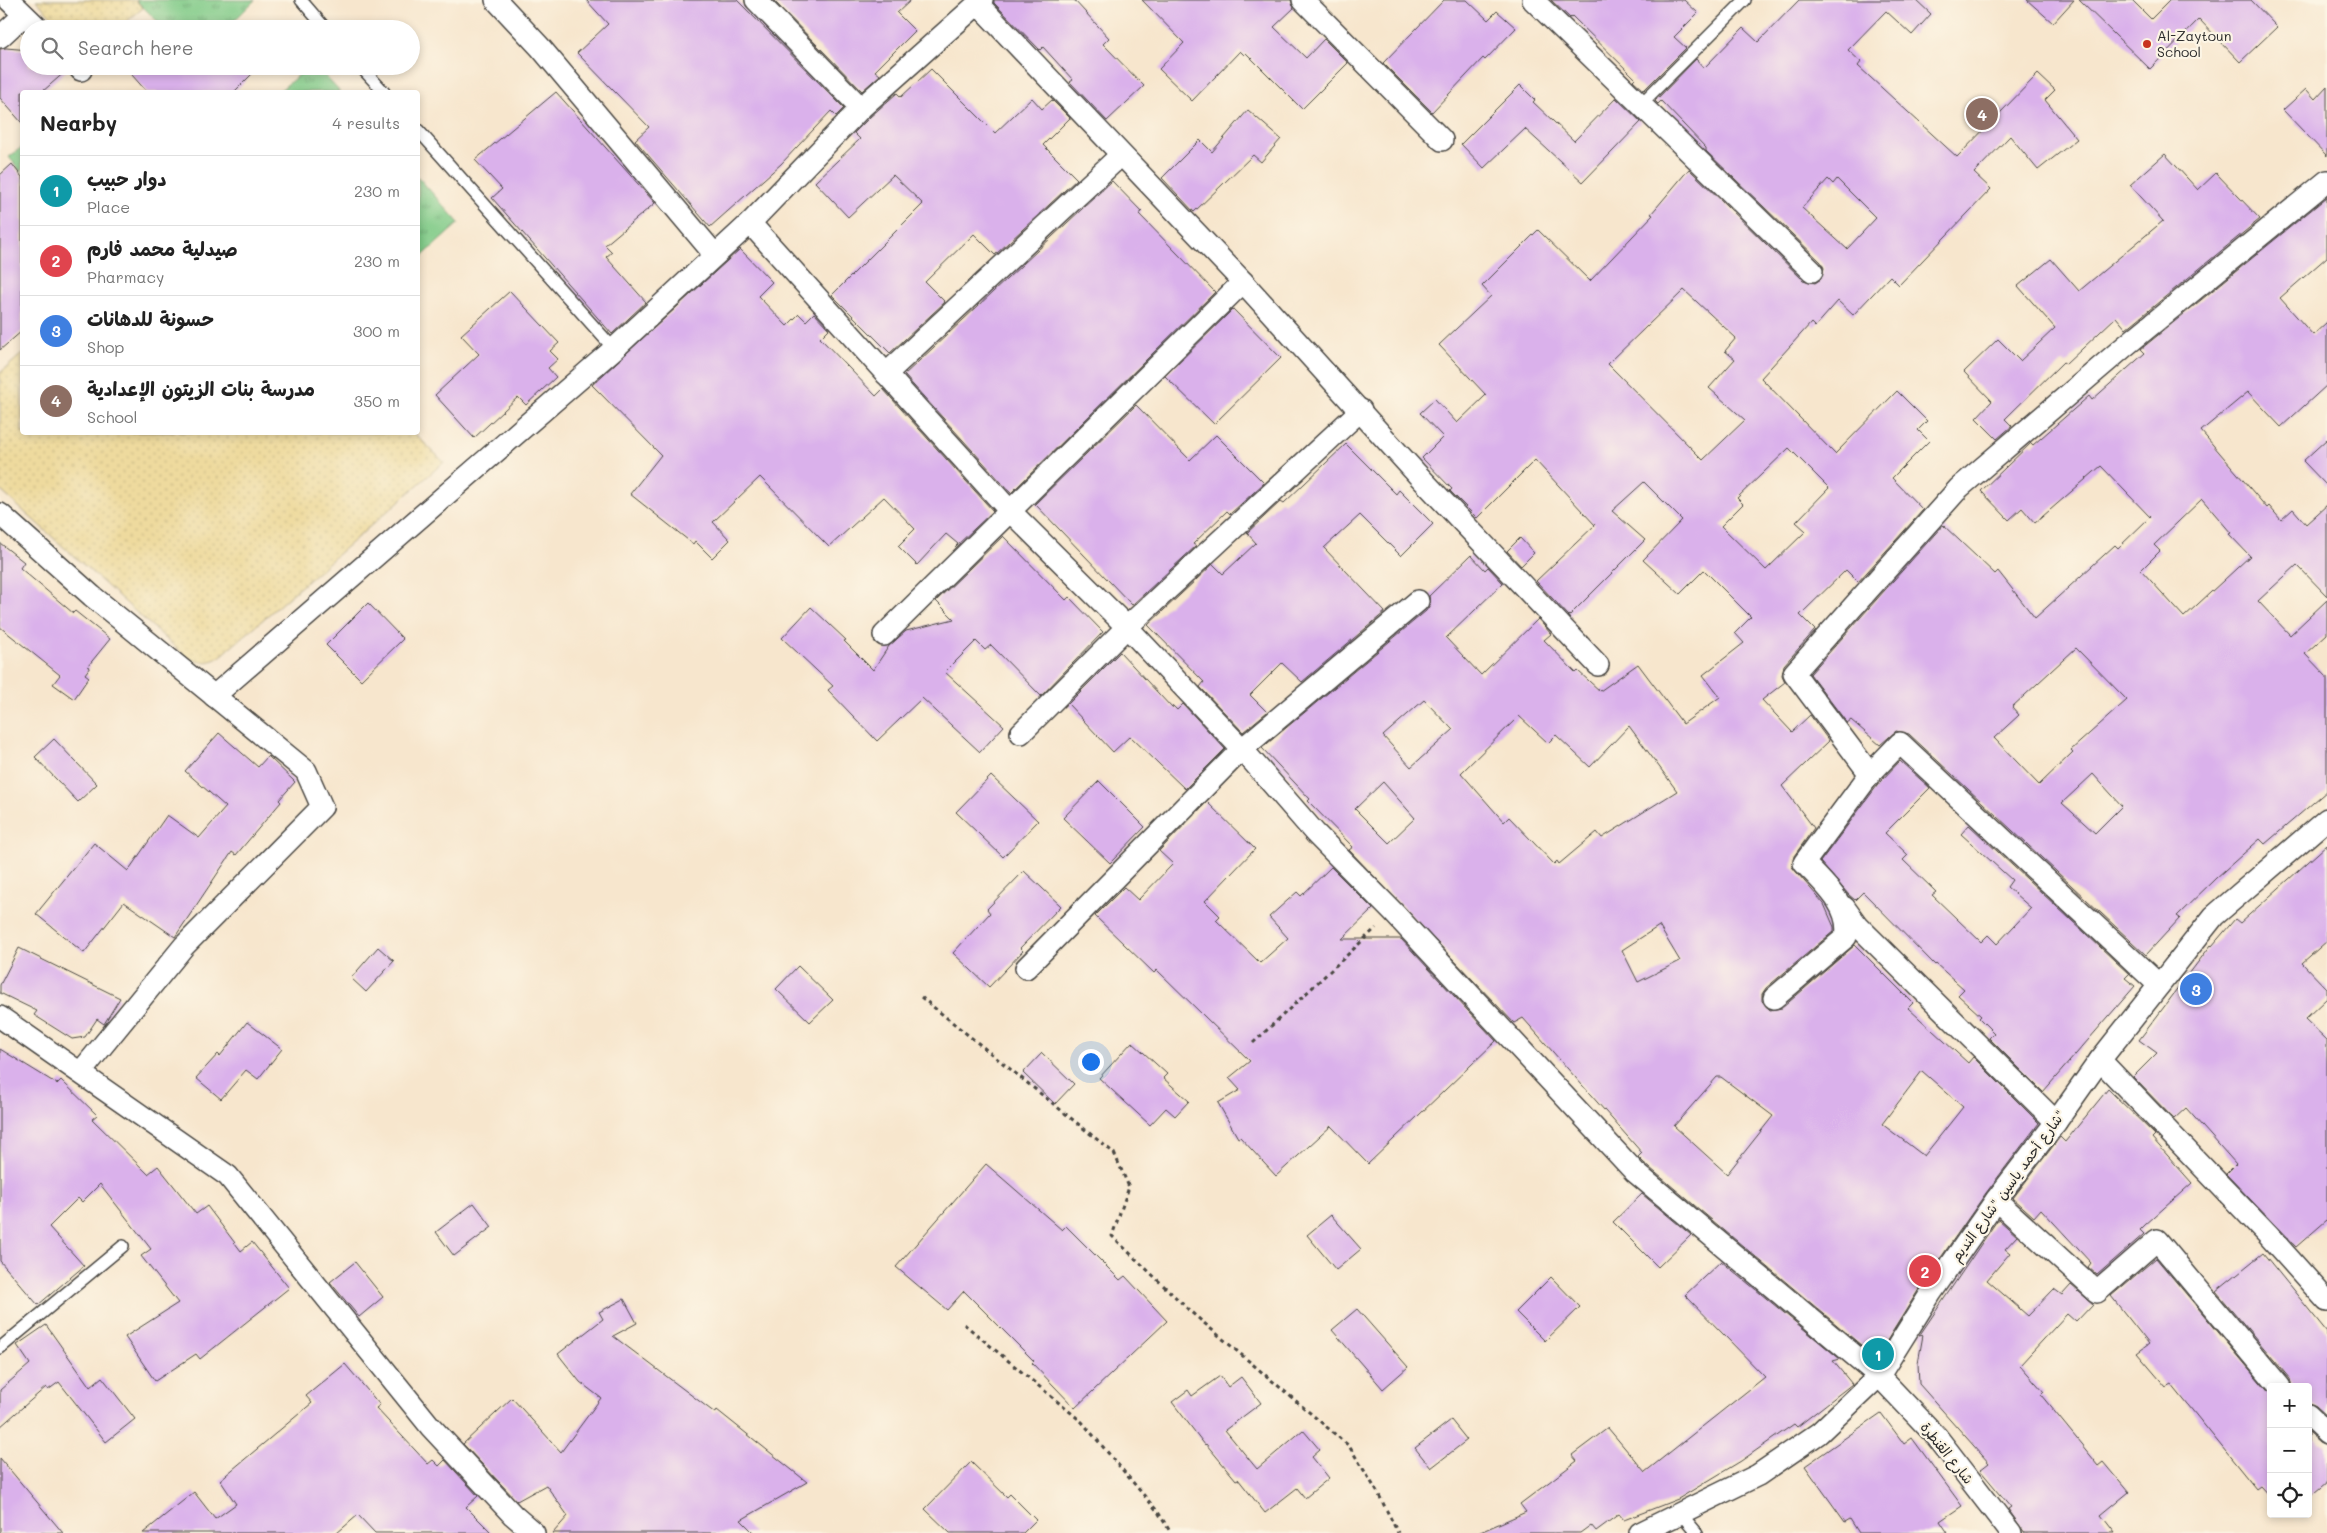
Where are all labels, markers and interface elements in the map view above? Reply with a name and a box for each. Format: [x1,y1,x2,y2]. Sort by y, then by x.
search box [20,20,420,75]
place label: Al-Zaytoun School [2157,26,2231,61]
icon: search [38,34,66,62]
text: Search here [78,35,194,60]
marker: Al-Zaytoun School [2141,38,2153,50]
pin: 4 [1966,95,1998,133]
text: Nearby [40,109,117,136]
text: 4 results [332,112,400,133]
text: دوار حبيب [87,166,166,191]
text: 1 [52,180,60,201]
text: 230 m [354,180,400,201]
text: Place [87,196,130,217]
text: صيدلية محمد فارم [87,236,238,261]
text: 2 [52,250,60,271]
text: 230 m [354,250,400,271]
text: Pharmacy [87,266,164,287]
text: حسونة للدهانات [87,306,214,331]
text: 3 [51,320,61,341]
text: 300 m [353,320,400,341]
text: Shop [87,336,124,357]
text: مدرسة بنات الزيتون الإعدادية [87,376,315,401]
text: 4 [51,390,61,411]
text: 350 m [354,390,400,411]
text: School [87,406,137,427]
pin: 3 [2180,970,2212,1008]
your location [1078,1049,1104,1075]
street label: شارع أحمد ياسين "شارع النديم" [1946,1106,2071,1266]
pin: 2 [1909,1252,1941,1290]
pin: 1 [1862,1335,1894,1373]
map controls [2267,1383,2312,1518]
button: + [2267,1383,2312,1428]
street label: شارع القنطرة [1916,1418,1978,1488]
button: − [2267,1428,2312,1473]
button: locate [2267,1473,2312,1518]

